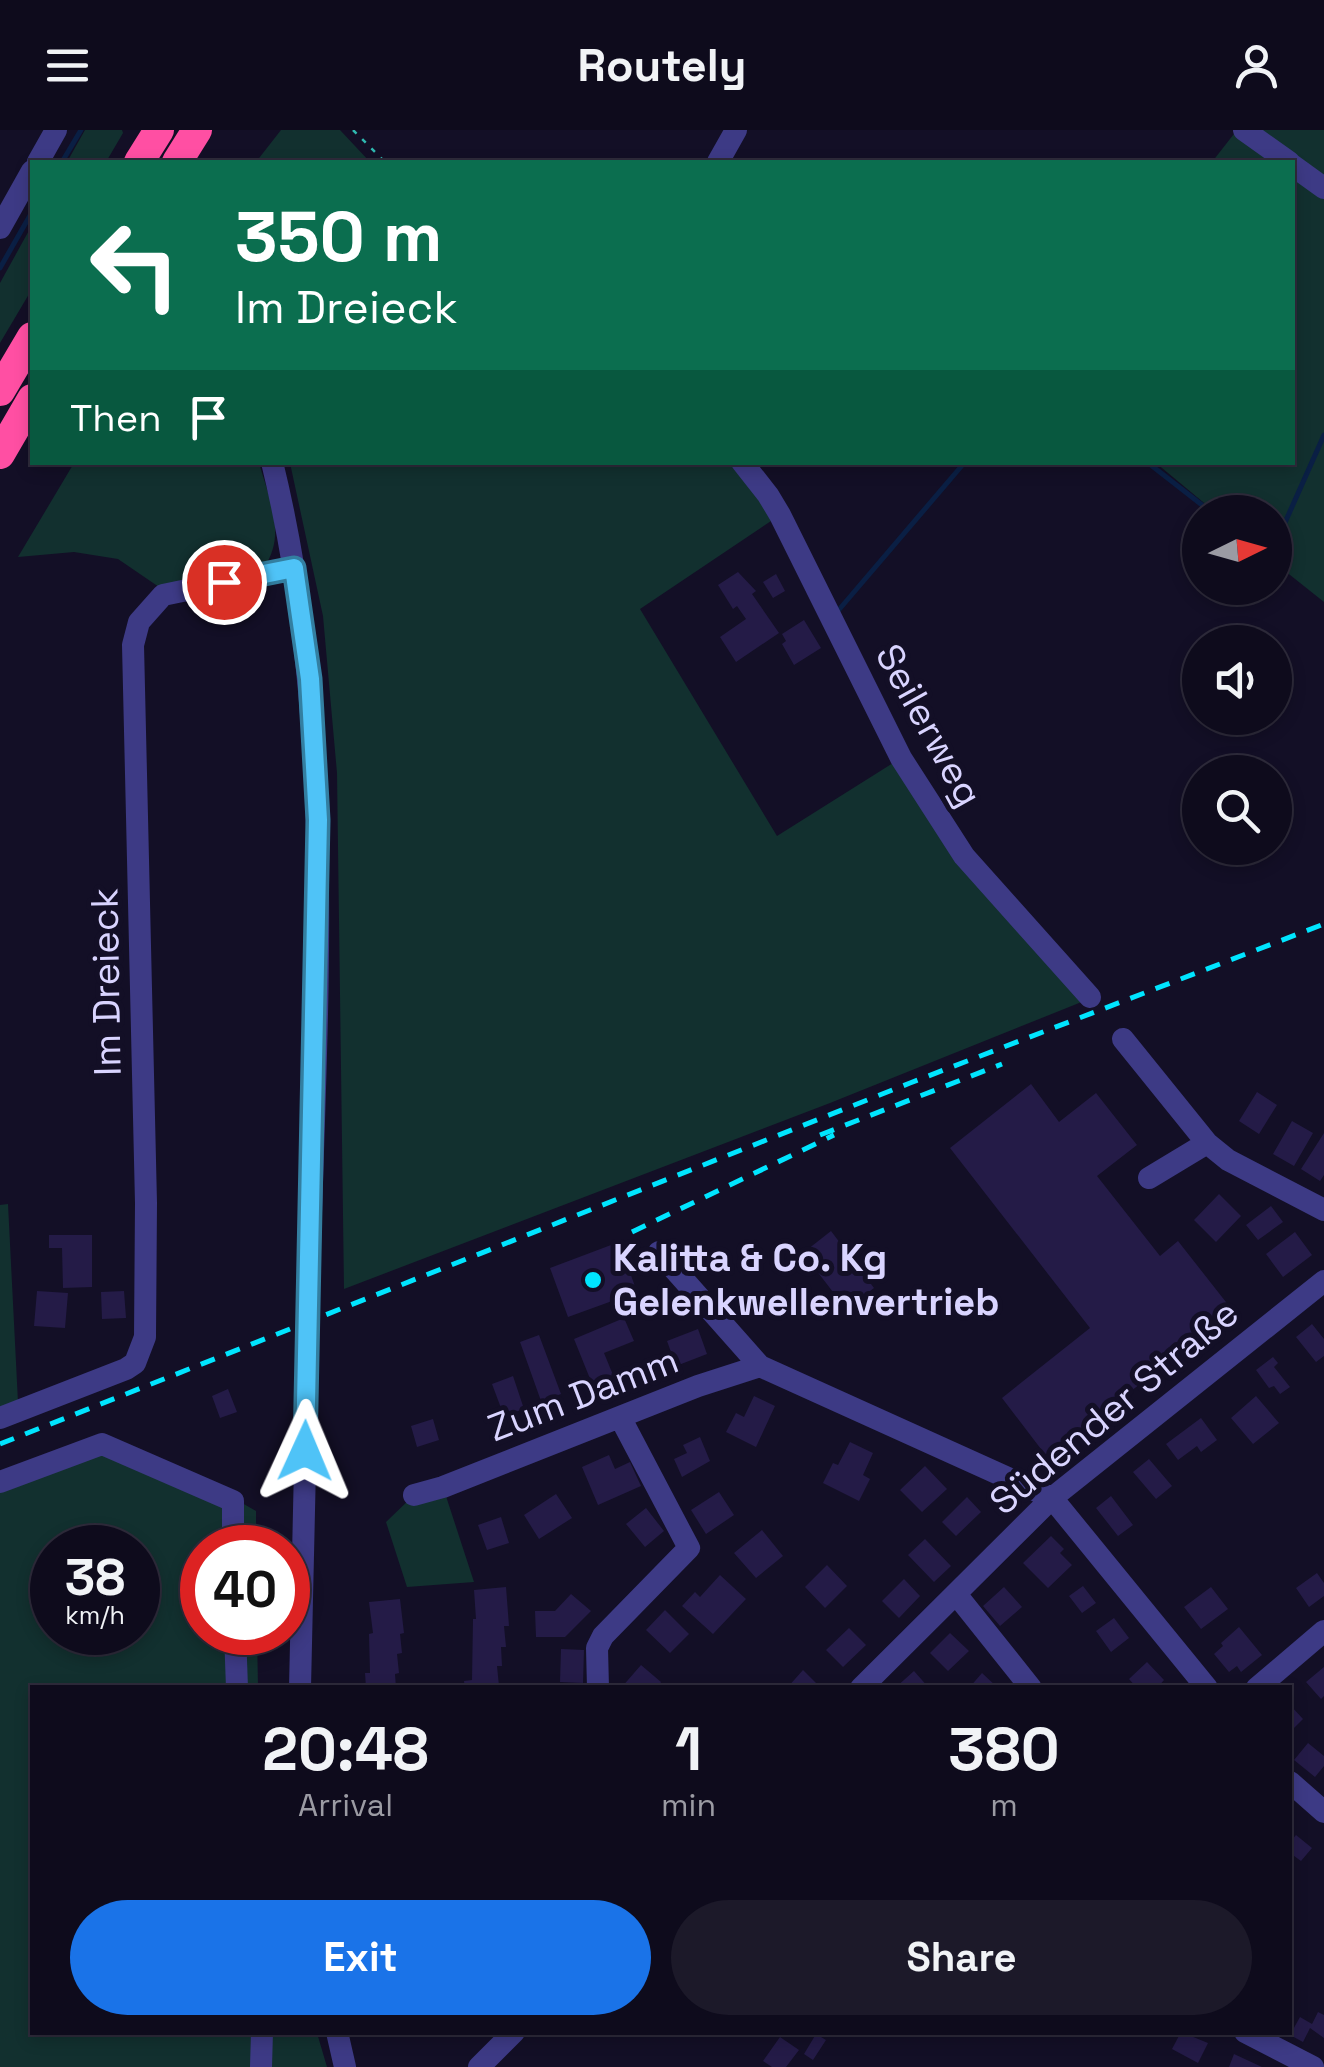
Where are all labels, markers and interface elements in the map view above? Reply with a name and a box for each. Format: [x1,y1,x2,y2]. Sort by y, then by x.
text: Routely [577,37,747,94]
icon: menu [40,38,95,93]
icon: person [1229,38,1284,93]
text: 350 m [235,192,442,281]
icon: left [70,200,200,330]
text: Im Dreieck [235,279,458,336]
icon: arrive [181,390,236,445]
text: Then [70,394,161,442]
north arrow [1182,495,1292,605]
map controls [1182,495,1292,865]
pin [182,540,267,625]
icon: arrive [197,555,252,610]
button: sound [1182,625,1292,735]
street label: Seilerweg [865,635,993,815]
button: search [1182,755,1292,865]
street label: Im Dreieck [80,888,132,1076]
place label: Kalitta & Co. Kg Gelenkwellenvertrieb [613,1234,1000,1326]
marker: Kalitta & Co. Kg Gelenkwellenvertrieb [582,1269,604,1291]
street label: Südender Straße [980,1289,1248,1525]
street label: Zum Damm [481,1336,685,1452]
position arrow [253,1399,357,1503]
speed limit sign: 40 [180,1525,310,1655]
text: 38 [65,1546,125,1610]
text: km/h [65,1599,125,1631]
text: 20:48 [262,1711,429,1788]
text: 1 [675,1711,702,1788]
text: 380 [948,1711,1060,1788]
text: Arrival [298,1785,393,1825]
text: min [661,1785,716,1825]
text: m [990,1785,1018,1825]
button: Exit [70,1900,651,2015]
button: Share [671,1900,1252,2015]

